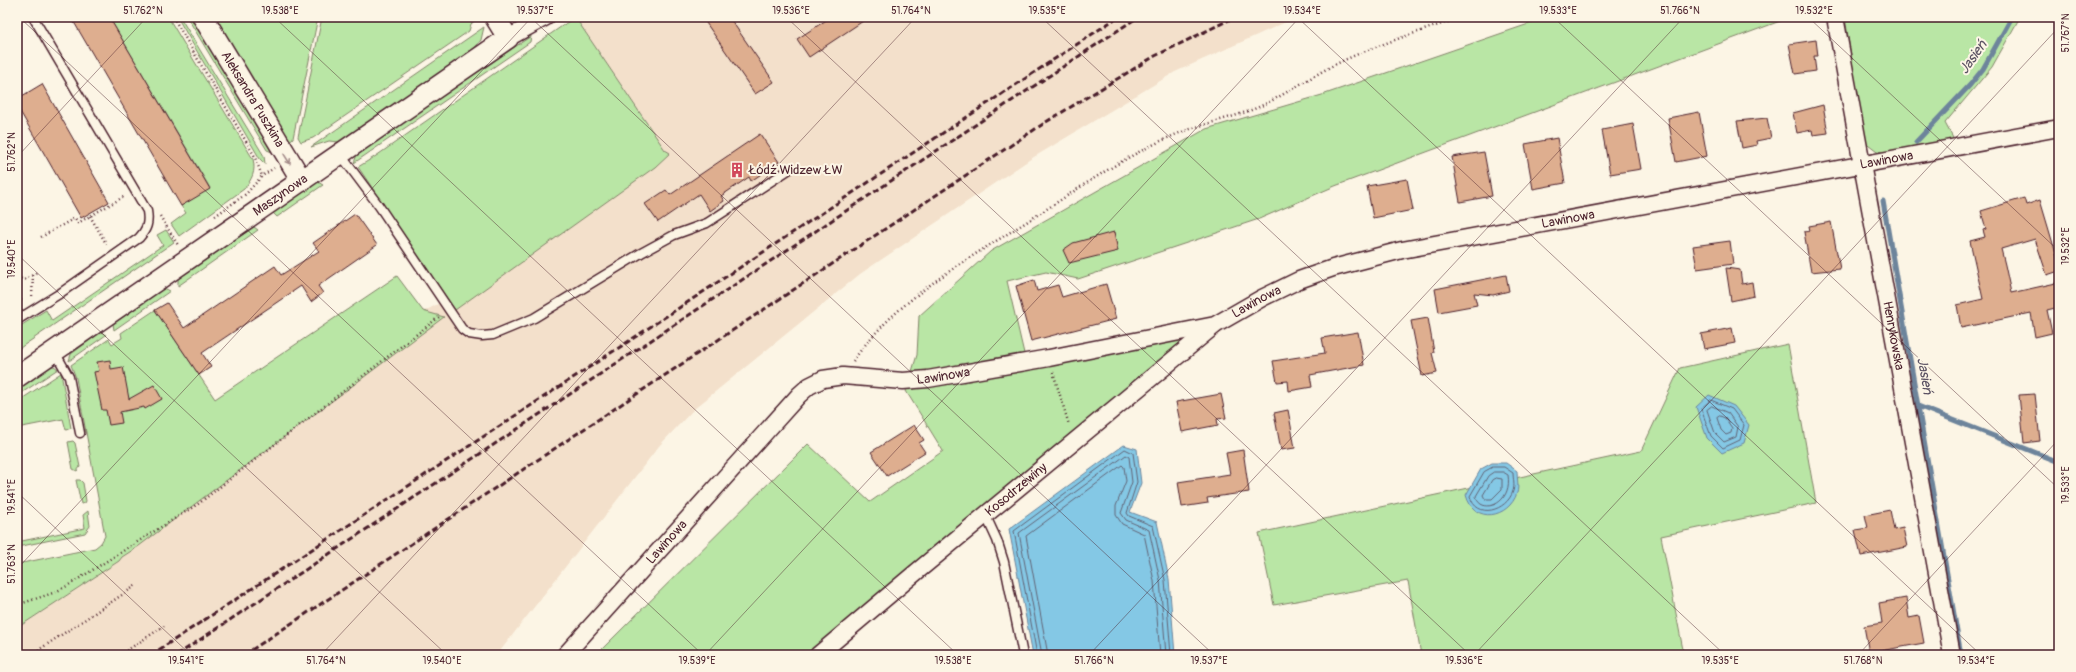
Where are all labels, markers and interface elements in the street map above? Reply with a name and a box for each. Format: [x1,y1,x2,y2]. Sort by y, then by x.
text: 51.762°N [123,5,163,17]
text: 19.538°E [262,5,298,17]
text: 19.537°E [516,5,554,17]
text: 19.536°E [772,5,810,17]
text: 51.764°N [891,5,931,17]
text: 19.535°E [1028,5,1066,17]
text: 19.534°E [1283,5,1321,17]
text: 19.533°E [1539,5,1577,17]
text: 51.766°N [1660,5,1700,17]
text: 19.532°E [1795,5,1833,17]
text: 51.767°N [2060,13,2072,52]
water label: Jasień [1955,36,1991,77]
street label: Aleksandra Puszkina [217,48,288,150]
text: 51.762°N [6,132,18,172]
street label: Lawinowa [1859,147,1914,173]
one-way arrow [284,153,292,165]
building icon: Łódź Widzew ŁW [728,161,746,179]
place label: Łódź Widzew ŁW [748,162,843,178]
street label: Maszynowa [250,171,311,220]
street label: Lawinowa [1540,206,1596,232]
text: 19.532°E [2060,227,2072,265]
text: 19.540°E [6,240,18,278]
street label: Lawinowa [1229,282,1284,322]
street label: Henrykowska [1879,300,1908,371]
water label: Jasień [1913,356,1937,397]
street label: Lawinowa [916,364,971,388]
street label: Kosodrzewiny [982,459,1051,520]
text: 19.533°E [2060,466,2072,504]
text: 19.541°E [6,479,18,515]
street label: Lawinowa [643,517,691,567]
text: 51.763°N [6,544,18,584]
text: 19.541°E [168,655,204,667]
text: 51.764°N [306,655,346,667]
text: 19.540°E [423,655,461,667]
text: 19.539°E [679,655,715,667]
text: 19.538°E [935,655,971,667]
text: 51.766°N [1074,655,1114,667]
text: 19.537°E [1190,655,1228,667]
text: 19.536°E [1445,655,1483,667]
text: 19.535°E [1701,655,1739,667]
text: 51.768°N [1844,655,1883,667]
text: 19.534°E [1957,655,1995,667]

